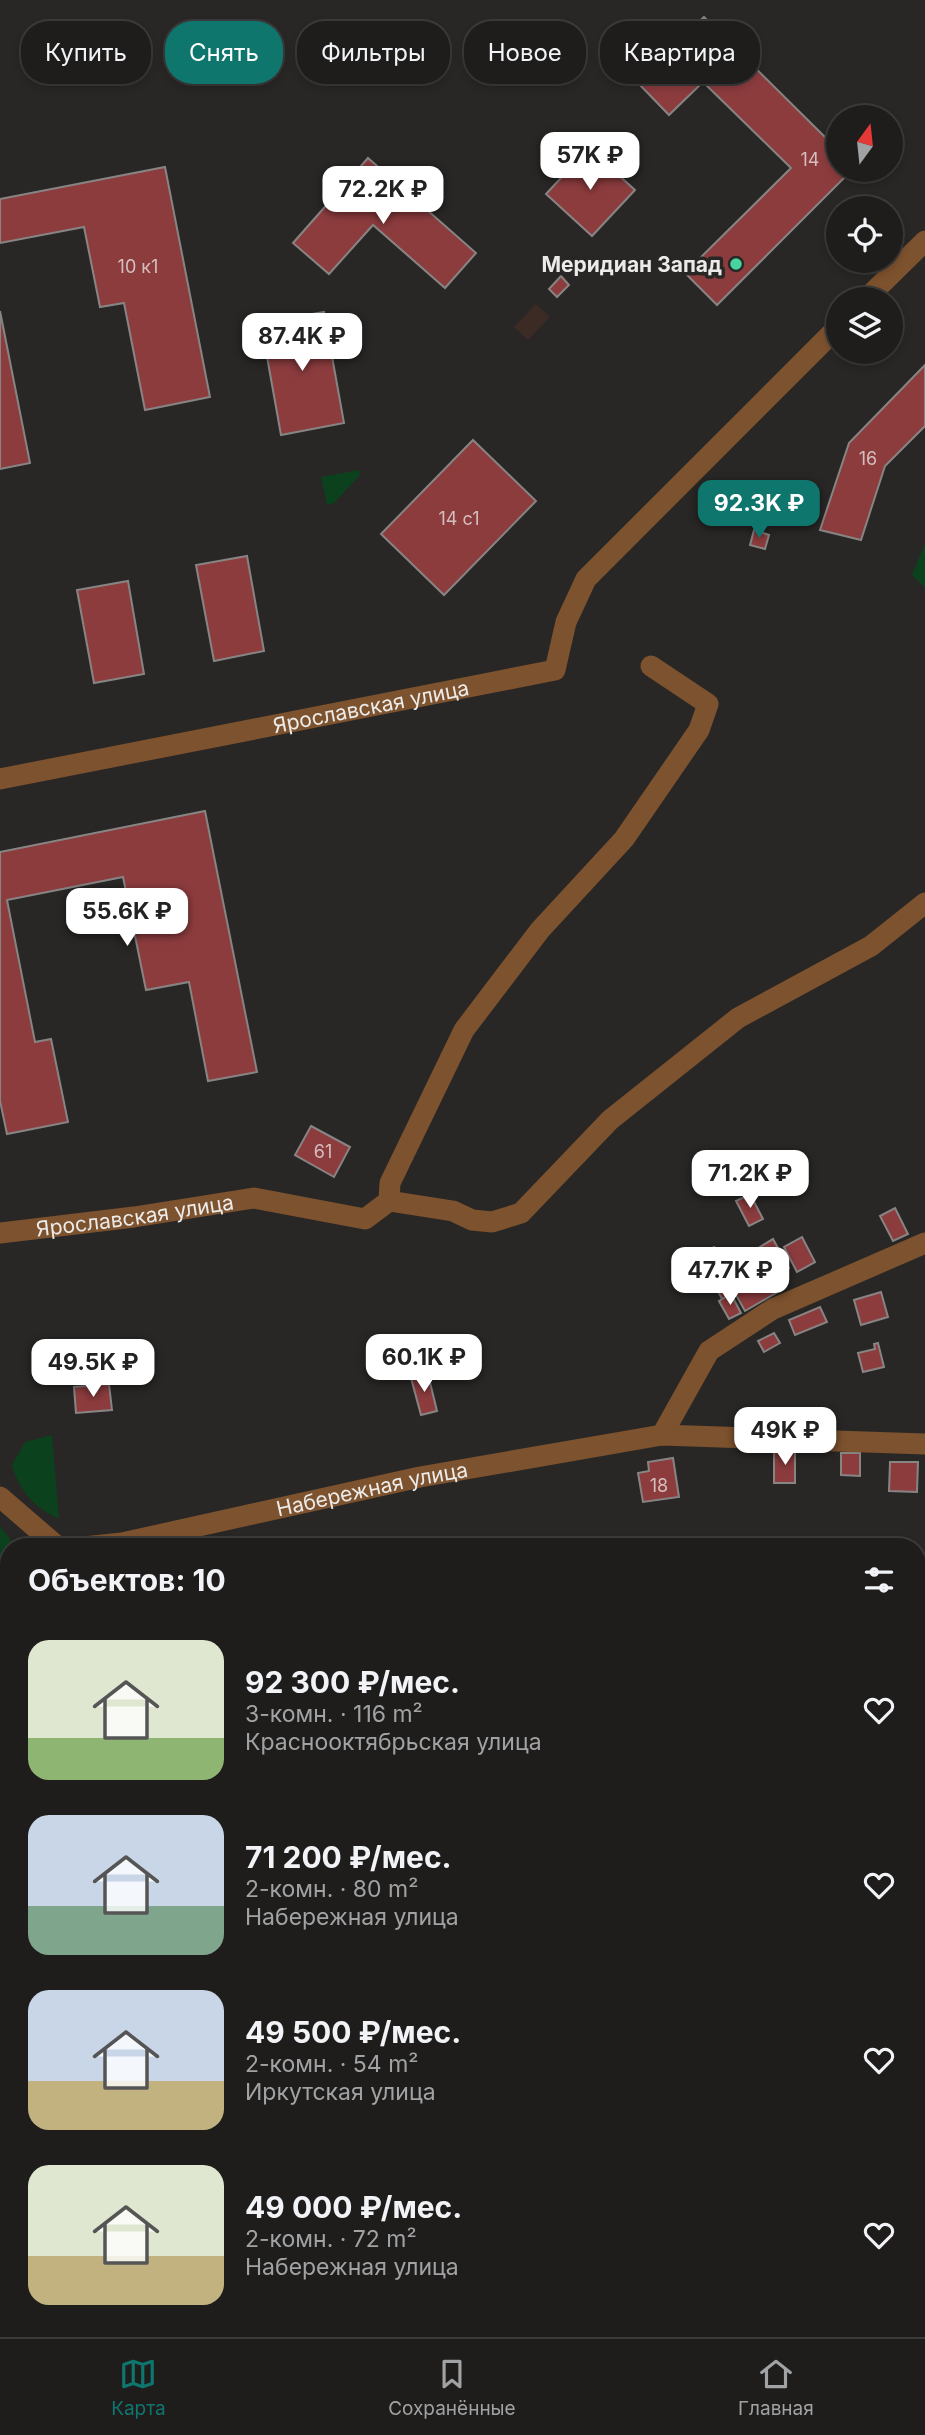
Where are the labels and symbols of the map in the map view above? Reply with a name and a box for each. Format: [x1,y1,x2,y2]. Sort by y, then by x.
north arrow [826,105,903,182]
pin: 57K ₽ [541,132,639,192]
house number: 14 [801,149,819,170]
pin: 72.2K ₽ [318,166,448,226]
place label: Меридиан Запад [541,252,722,277]
house number: 10 к1 [118,256,158,277]
marker: Меридиан Запад [728,256,744,272]
pin: 87.4K ₽ [237,314,367,373]
house number: 16 [859,448,877,469]
pin: 92.3K ₽ [694,480,824,540]
house number: 14 с1 [438,508,480,529]
street label: Ярославская улица [271,675,471,738]
pin: 55.6K ₽ [62,888,192,948]
house number: 61 [314,1141,332,1162]
pin: 71.2K ₽ [685,1150,815,1210]
street label: Ярославская улица [35,1189,235,1241]
pin: 47.7K ₽ [665,1248,795,1307]
pin: 60.1K ₽ [359,1334,489,1394]
pin: 49.5K ₽ [28,1340,158,1399]
pin: 49K ₽ [736,1408,834,1467]
street label: Набережная улица [274,1456,470,1521]
house number: 18 [650,1475,668,1496]

